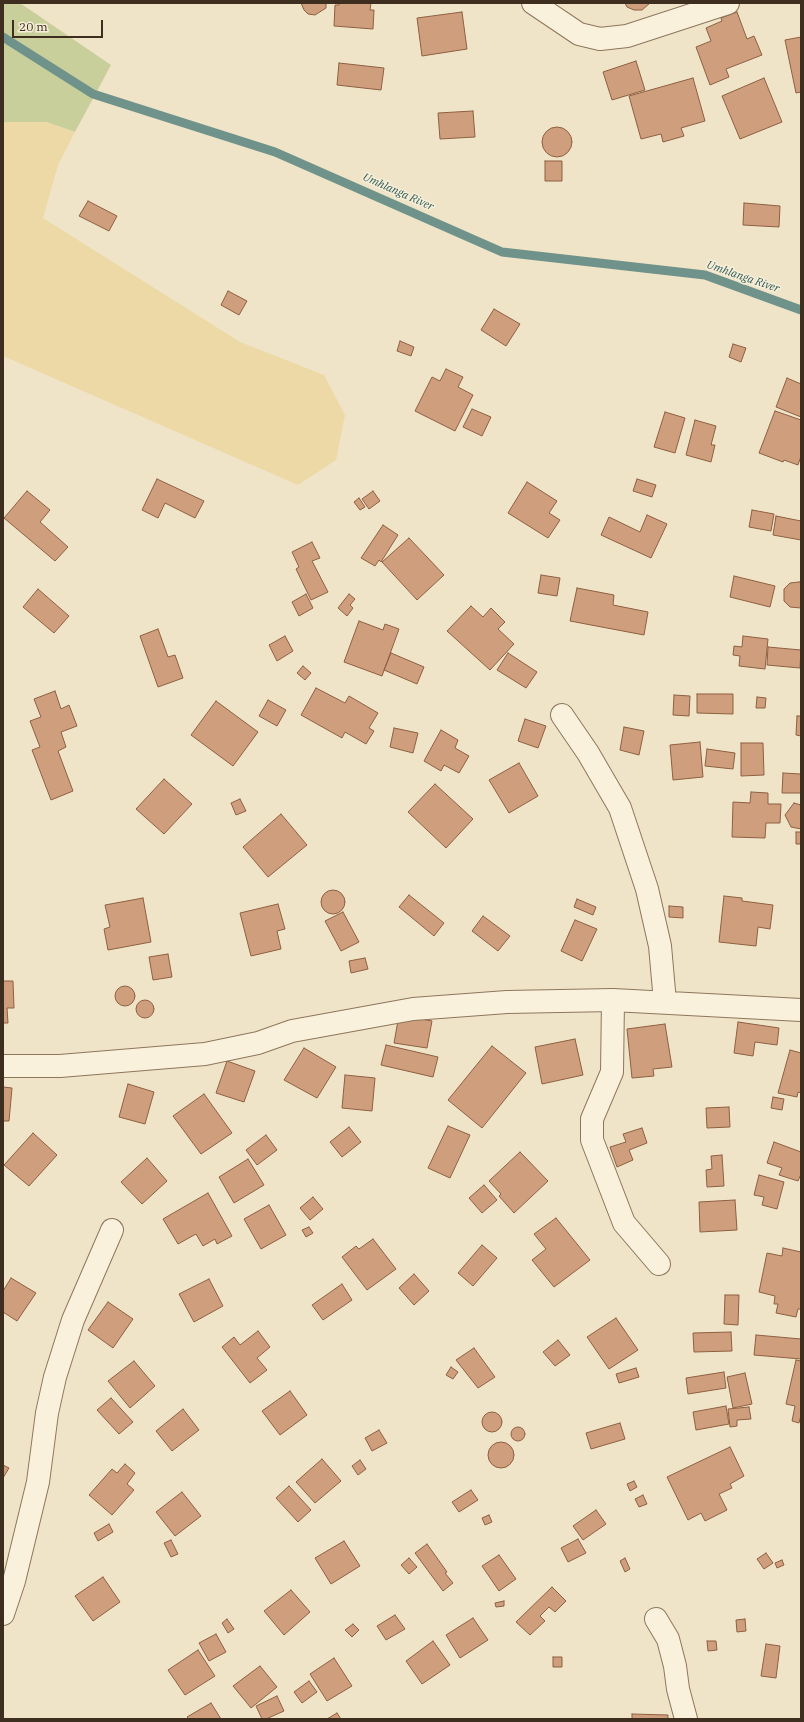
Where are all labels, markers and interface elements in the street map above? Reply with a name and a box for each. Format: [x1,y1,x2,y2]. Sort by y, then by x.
scale bar [14,12,105,38]
text: 20 m [19,19,48,34]
water label: Umhlanga River [360,170,436,214]
water label: Umhlanga River [705,258,781,296]

